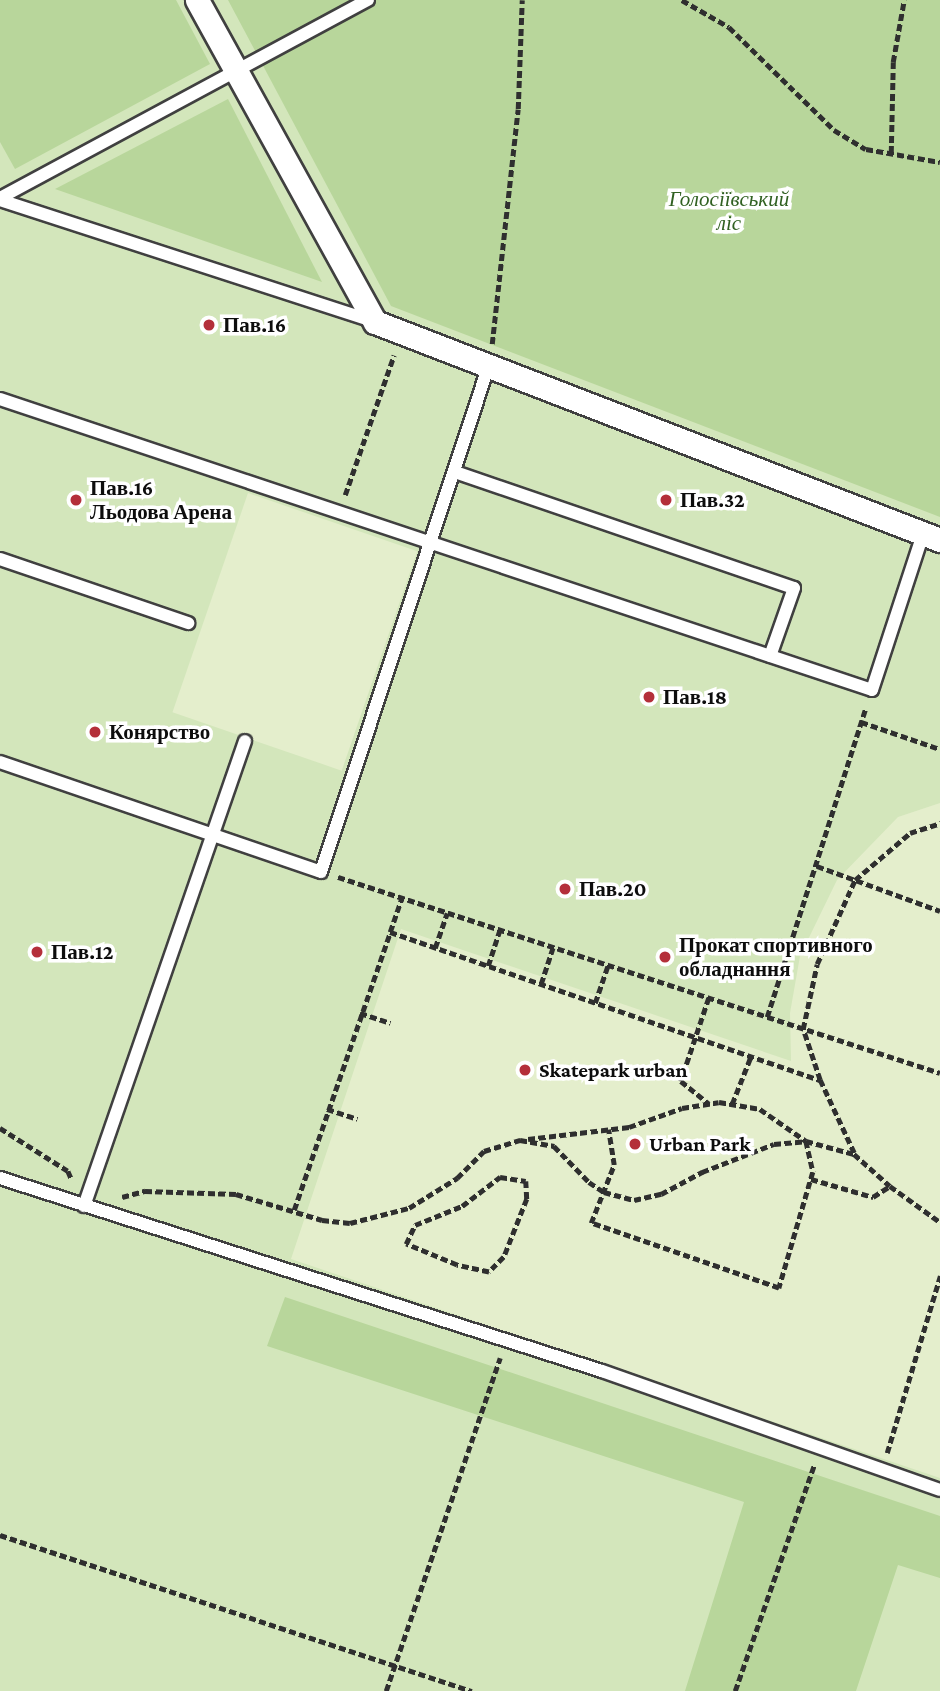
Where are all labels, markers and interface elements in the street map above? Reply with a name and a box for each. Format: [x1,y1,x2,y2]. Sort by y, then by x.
park label: Голосіївський ліс [669,186,789,236]
place label: Пав.16 [223,312,286,338]
marker: Пав.16 [201,317,217,333]
place label: Пав.16 Льодова Арена [90,475,232,525]
place label: Пав.32 [680,487,745,513]
marker: Пав.16 Льодова Арена [68,492,84,508]
marker: Пав.32 [658,492,674,508]
place label: Пав.18 [663,684,727,710]
marker: Пав.18 [641,689,657,705]
place label: Конярство [109,719,210,745]
marker: Конярство [87,724,103,740]
place label: Пав.20 [579,876,646,902]
marker: Пав.20 [557,881,573,897]
place label: Прокат спортивного обладнання [679,932,873,982]
place label: Пав.12 [51,939,114,965]
marker: Пав.12 [29,944,45,960]
marker: Прокат спортивного обладнання [657,949,673,965]
place label: Skatepark urban [539,1057,687,1083]
marker: Skatepark urban [517,1062,533,1078]
place label: Urban Park [649,1131,751,1157]
marker: Urban Park [627,1136,643,1152]

